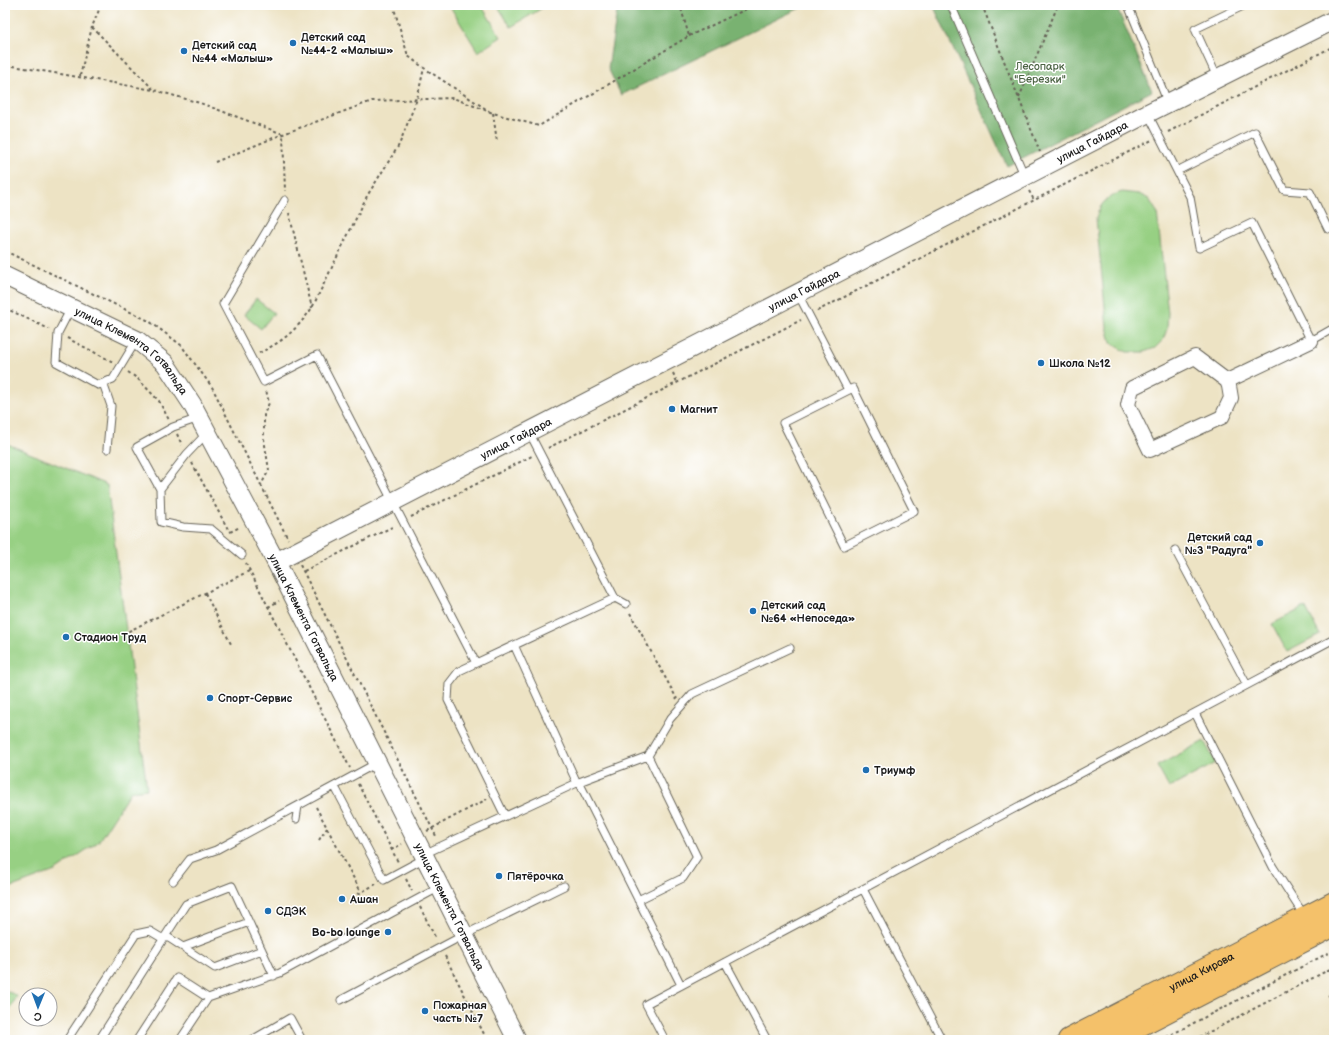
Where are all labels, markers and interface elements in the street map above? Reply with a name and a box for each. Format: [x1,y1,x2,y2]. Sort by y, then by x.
place label: Детский сад №44-2 «Малыш» [301,31,393,57]
marker: Детский сад №44-2 «Малыш» [288,38,298,48]
place label: Детский сад №44 «Малыш» [192,39,273,65]
marker: Детский сад №44 «Малыш» [179,46,189,56]
park label: Лесопарк "Березки" [1014,60,1066,86]
street label: улица Гайдара [1055,118,1131,166]
street label: улица Гайдара [767,267,843,314]
street label: улица Клемента Готвальда [73,305,190,398]
place label: Школа №12 [1049,357,1111,370]
marker: Школа №12 [1036,358,1046,368]
place label: Магнит [680,403,719,416]
marker: Магнит [667,404,677,414]
street label: улица Гайдара [479,415,554,463]
place label: Детский сад №3 "Радуга" [1185,531,1252,557]
marker: Детский сад №3 "Радуга" [1255,538,1265,548]
street label: улица Клемента Готвальда [266,552,341,684]
place label: Детский сад №64 «Непоседа» [761,599,855,625]
marker: Детский сад №64 «Непоседа» [748,606,758,616]
place label: Стадион Труд [74,631,146,644]
marker: Стадион Труд [61,632,71,642]
place label: Спорт-Сервис [218,692,293,705]
marker: Спорт-Сервис [205,693,215,703]
place label: Триумф [874,764,916,777]
marker: Триумф [861,765,871,775]
street label: улица Клемента Готвальда [412,841,487,973]
place label: Пятёрочка [507,870,564,883]
marker: Пятёрочка [494,871,504,881]
place label: Ашан [349,893,378,906]
marker: Ашан [337,894,347,904]
place label: СДЭК [276,905,307,918]
marker: СДЭК [263,906,273,916]
place label: Bo-bo lounge [312,926,380,939]
marker: Bo-bo lounge [383,927,393,937]
street label: улица Кирова [1167,950,1237,994]
north arrow [18,987,58,1027]
place label: Пожарная часть №7 [433,999,487,1025]
marker: Пожарная часть №7 [420,1006,430,1016]
text: С [34,1010,42,1023]

